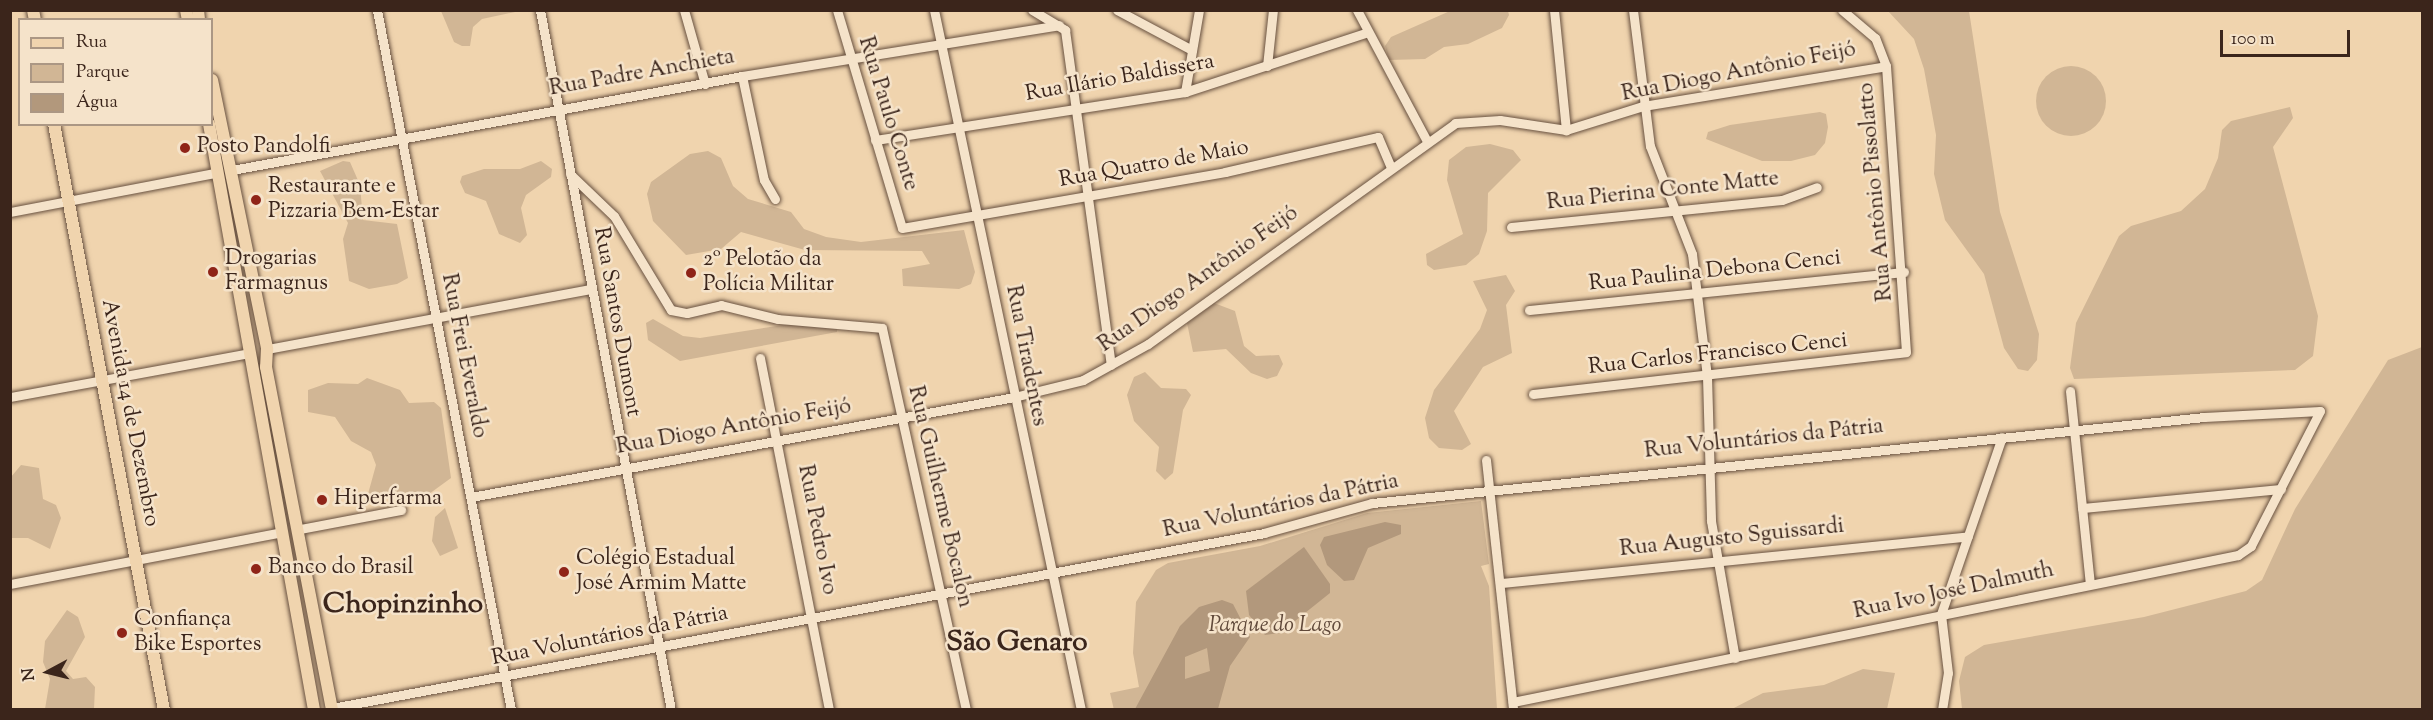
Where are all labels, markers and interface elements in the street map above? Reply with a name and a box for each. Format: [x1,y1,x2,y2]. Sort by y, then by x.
legend [18,18,213,126]
scale bar [2223,18,2354,56]
text: 100 m [2231,27,2275,53]
text: Rua [76,30,107,56]
street label: Rua Paulo Conte [851,34,923,194]
street label: Rua Diogo Antônio Feijó [1620,37,1858,109]
street label: Rua Padre Anchieta [547,45,737,103]
street label: Rua Ilário Baldissera [1023,49,1217,109]
text: Parque [76,60,129,86]
street label: Rua Antônio Pissolatto [1854,82,1900,302]
text: Água [76,90,118,116]
place label: Posto Pandolfi [197,135,331,161]
street label: Rua Quatro de Maio [1057,135,1251,195]
marker: Posto Pandolfi [178,141,192,155]
street label: Rua Pierina Conte Matte [1546,167,1780,217]
place label: Restaurante e Pizzaria Bem-Estar [268,174,439,226]
marker: Restaurante e Pizzaria Bem-Estar [249,193,263,207]
street label: Rua Diogo Antônio Feijó [1094,201,1304,359]
street label: Rua Santos Dumont [586,225,646,419]
place label: Drogarias Farmagnus [225,246,328,298]
street label: Rua Paulina Debona Cenci [1588,246,1842,298]
place label: 2º Pelotão da Polícia Militar [703,247,834,298]
marker: Drogarias Farmagnus [206,265,220,279]
marker: 2º Pelotão da Polícia Militar [684,266,698,280]
street label: Rua Frei Everaldo [434,272,492,440]
street label: Rua Tiradentes [998,283,1052,429]
street label: Avenida 14 de Dezembro [94,297,164,529]
street label: Rua Carlos Francisco Cenci [1587,328,1849,382]
street label: Rua Guilherme Bocalon [901,384,977,610]
street label: Rua Diogo Antônio Feijó [614,394,854,462]
street label: Rua Voluntários da Pátria [1643,414,1885,466]
street label: Rua Pedro Ivo [790,463,842,597]
street label: Rua Voluntários da Pátria [1161,469,1401,545]
place label: Hiperfarma [334,487,442,513]
marker: Hiperfarma [315,493,329,507]
street label: Rua Augusto Sguissardi [1618,514,1846,564]
place label: Colégio Estadual José Armim Matte [576,546,746,598]
place label: Banco do Brasil [268,556,414,582]
street label: Rua Ivo José Dalmuth [1851,558,2057,626]
marker: Banco do Brasil [249,562,263,576]
marker: Colégio Estadual José Armim Matte [557,565,571,579]
district label: Chopinzinho [323,588,483,622]
street label: Rua Voluntários da Pátria [490,601,730,673]
place label: Confiança Bike Esportes [134,607,261,658]
park label: Parque do Lago [1209,614,1341,640]
marker: Confiança Bike Esportes [115,626,129,640]
district label: São Genaro [946,626,1088,660]
north arrow [18,642,78,702]
text: N [17,667,42,682]

